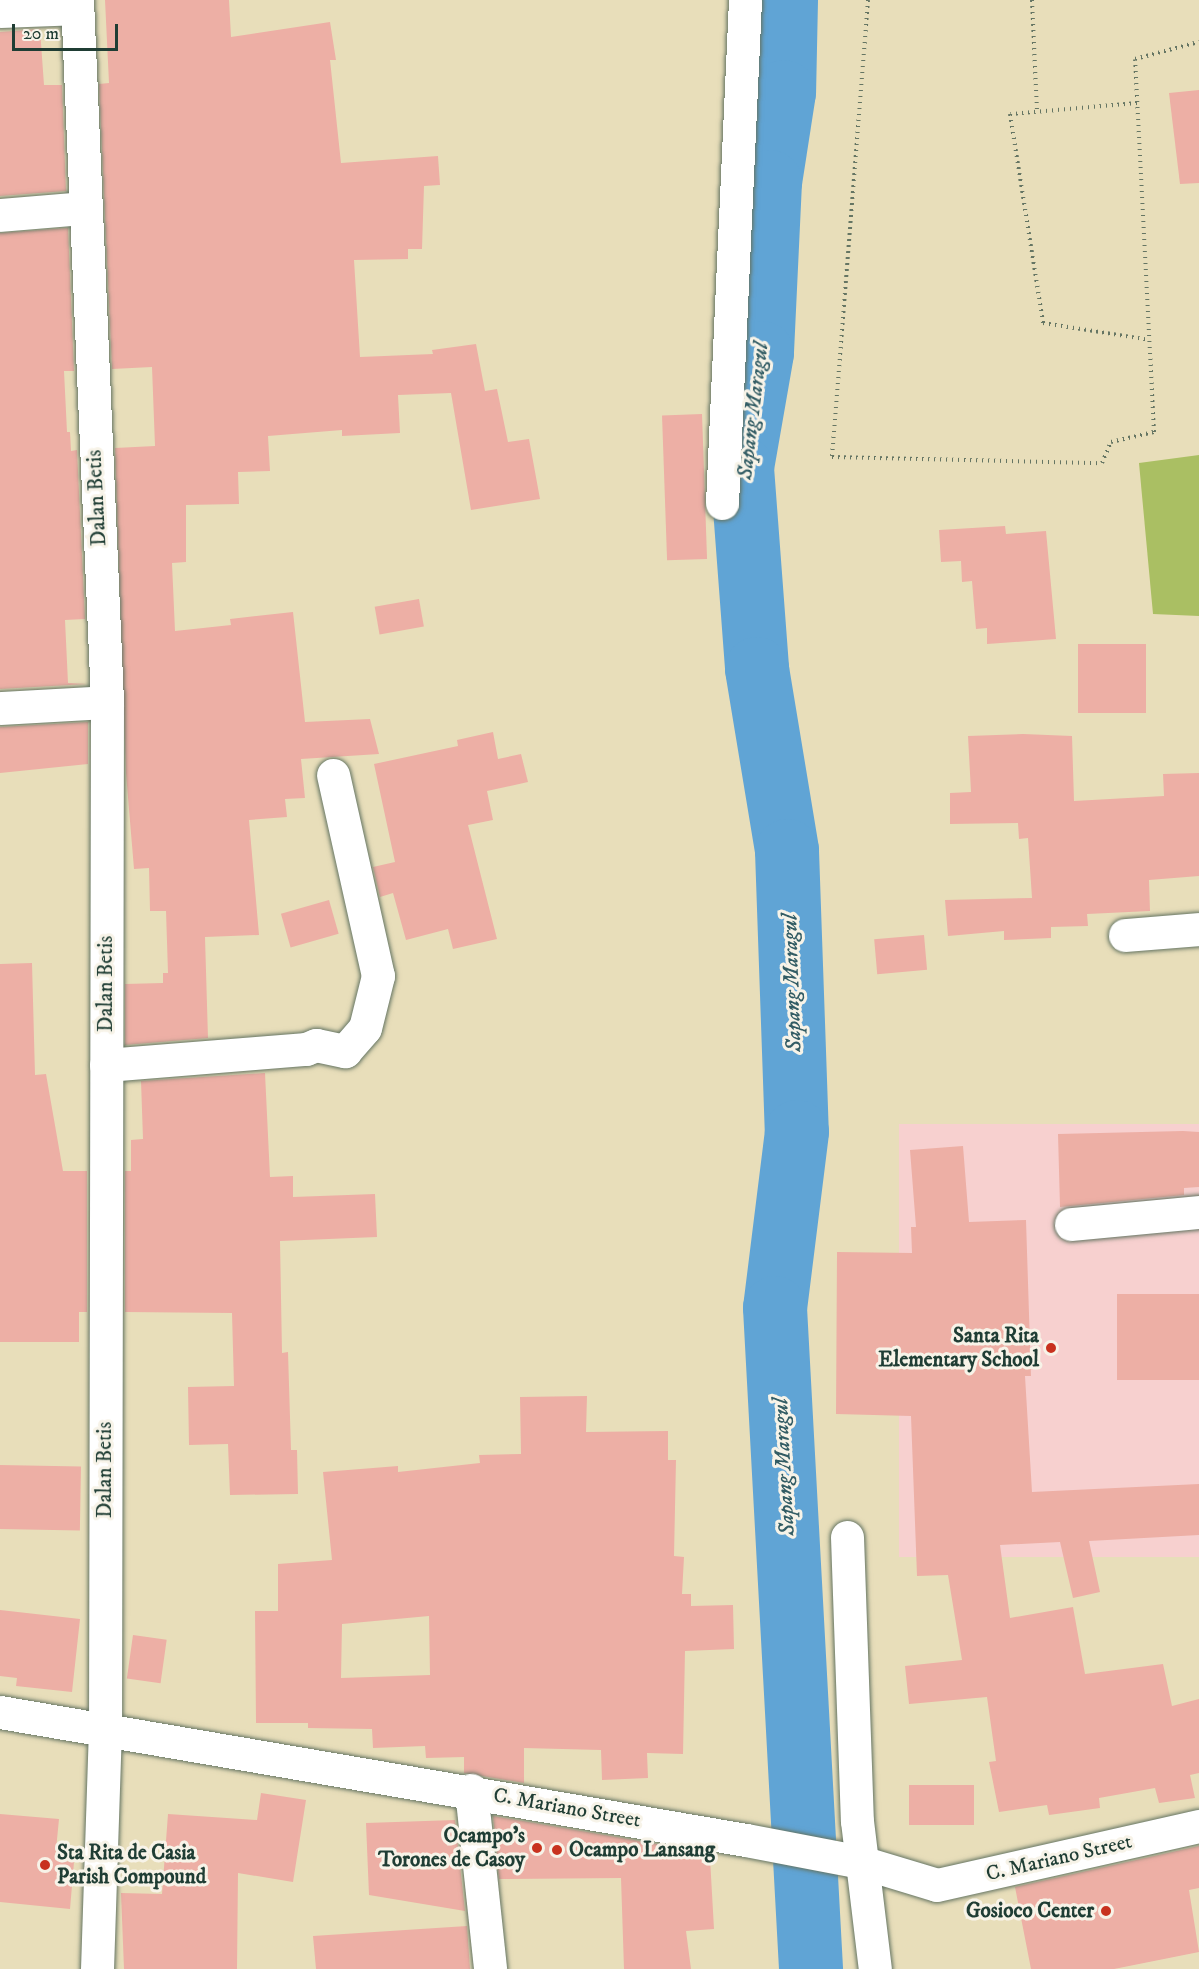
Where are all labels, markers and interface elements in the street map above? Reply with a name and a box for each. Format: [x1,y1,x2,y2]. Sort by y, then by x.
scale bar [15,12,122,50]
text: 20 m [23,23,59,45]
water label: Sapang Maragul [731,341,775,481]
street label: Dalan Betis [82,449,112,547]
water label: Sapang Maragul [776,914,808,1052]
street label: Dalan Betis [93,936,119,1032]
place label: Santa Rita Elementary School [878,1323,1039,1373]
marker: Santa Rita Elementary School [1044,1341,1058,1355]
water label: Sapang Maragul [767,1397,801,1537]
street label: Dalan Betis [92,1422,118,1518]
street label: C. Mariano Street [491,1783,643,1833]
place label: Ocampo's Torones de Casoy [378,1823,525,1873]
street label: C. Mariano Street [984,1829,1134,1887]
place label: Ocampo Lansang [569,1837,715,1863]
place label: Sta Rita de Casia Parish Compound [57,1840,206,1890]
marker: Ocampo's Torones de Casoy [530,1841,544,1855]
marker: Ocampo Lansang [550,1843,564,1857]
marker: Sta Rita de Casia Parish Compound [38,1858,52,1872]
place label: Gosioco Center [966,1898,1094,1924]
marker: Gosioco Center [1099,1904,1113,1918]

